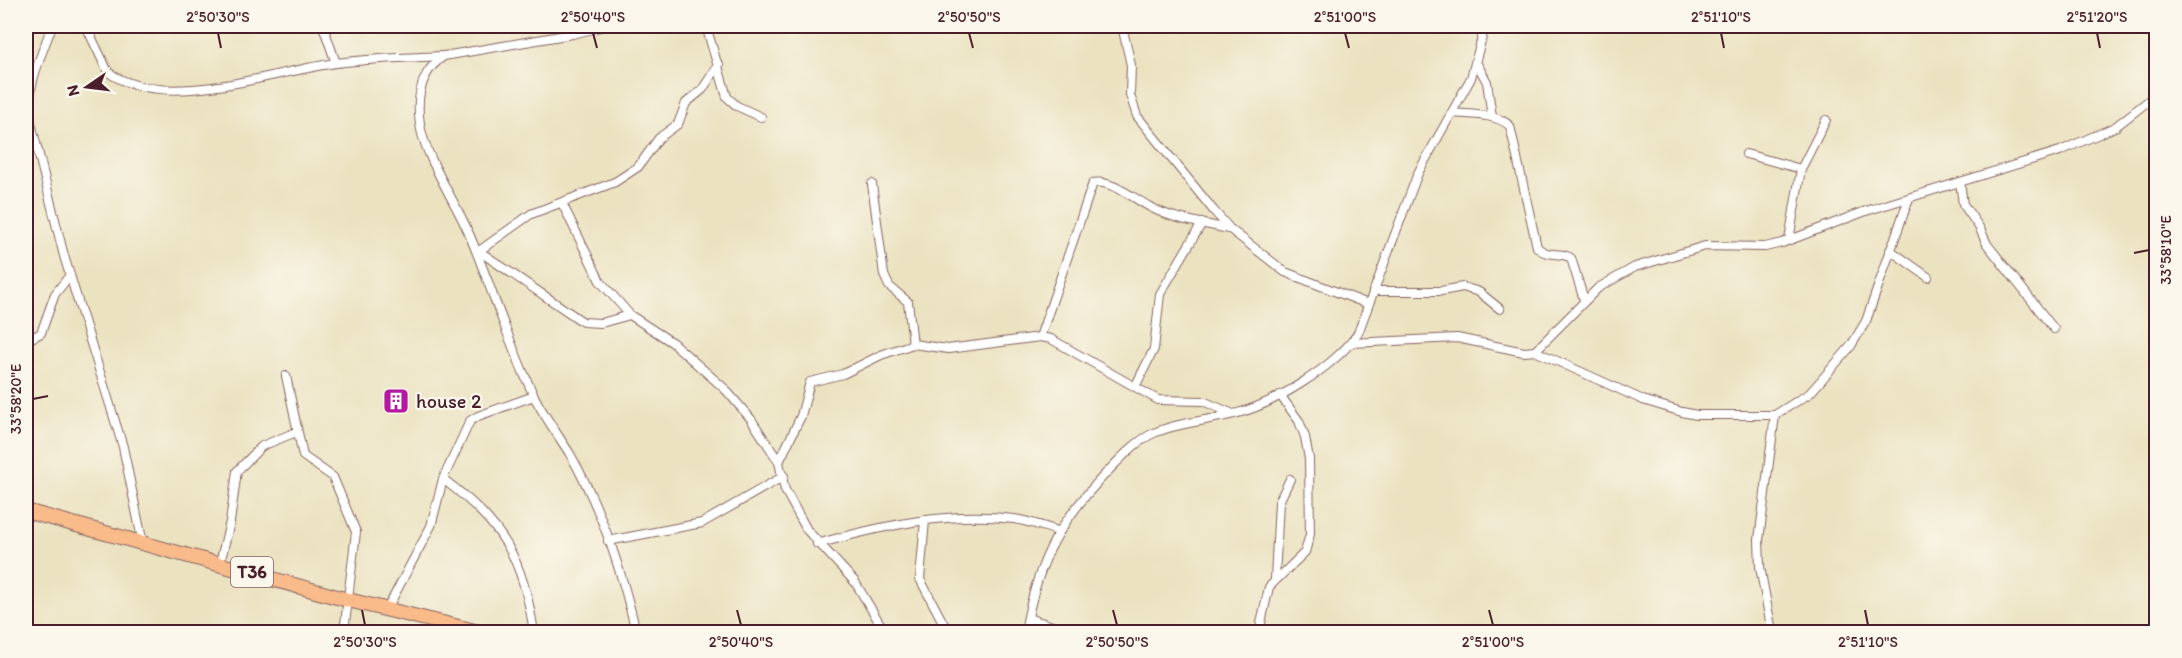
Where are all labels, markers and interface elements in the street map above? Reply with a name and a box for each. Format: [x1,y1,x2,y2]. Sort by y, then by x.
text: 2°50'30"S [186,8,250,26]
text: 2°50'40"S [561,8,625,26]
text: 2°50'50"S [937,8,1001,26]
text: 2°51'00"S [1314,8,1376,26]
text: 2°51'10"S [1691,8,1751,26]
text: 2°51'20"S [2067,8,2127,26]
north arrow [57,57,117,117]
text: N [62,83,83,98]
text: 33°58'10"E [2157,215,2175,285]
text: 33°58'20"E [7,364,25,434]
building icon: house 2 [381,386,411,416]
place label: house 2 [416,389,482,413]
road number: T36 [231,557,273,587]
text: 2°50'30"S [333,633,397,651]
text: 2°50'40"S [709,633,773,651]
text: 2°50'50"S [1085,633,1149,651]
text: 2°51'00"S [1462,633,1524,651]
text: 2°51'10"S [1838,633,1898,651]

